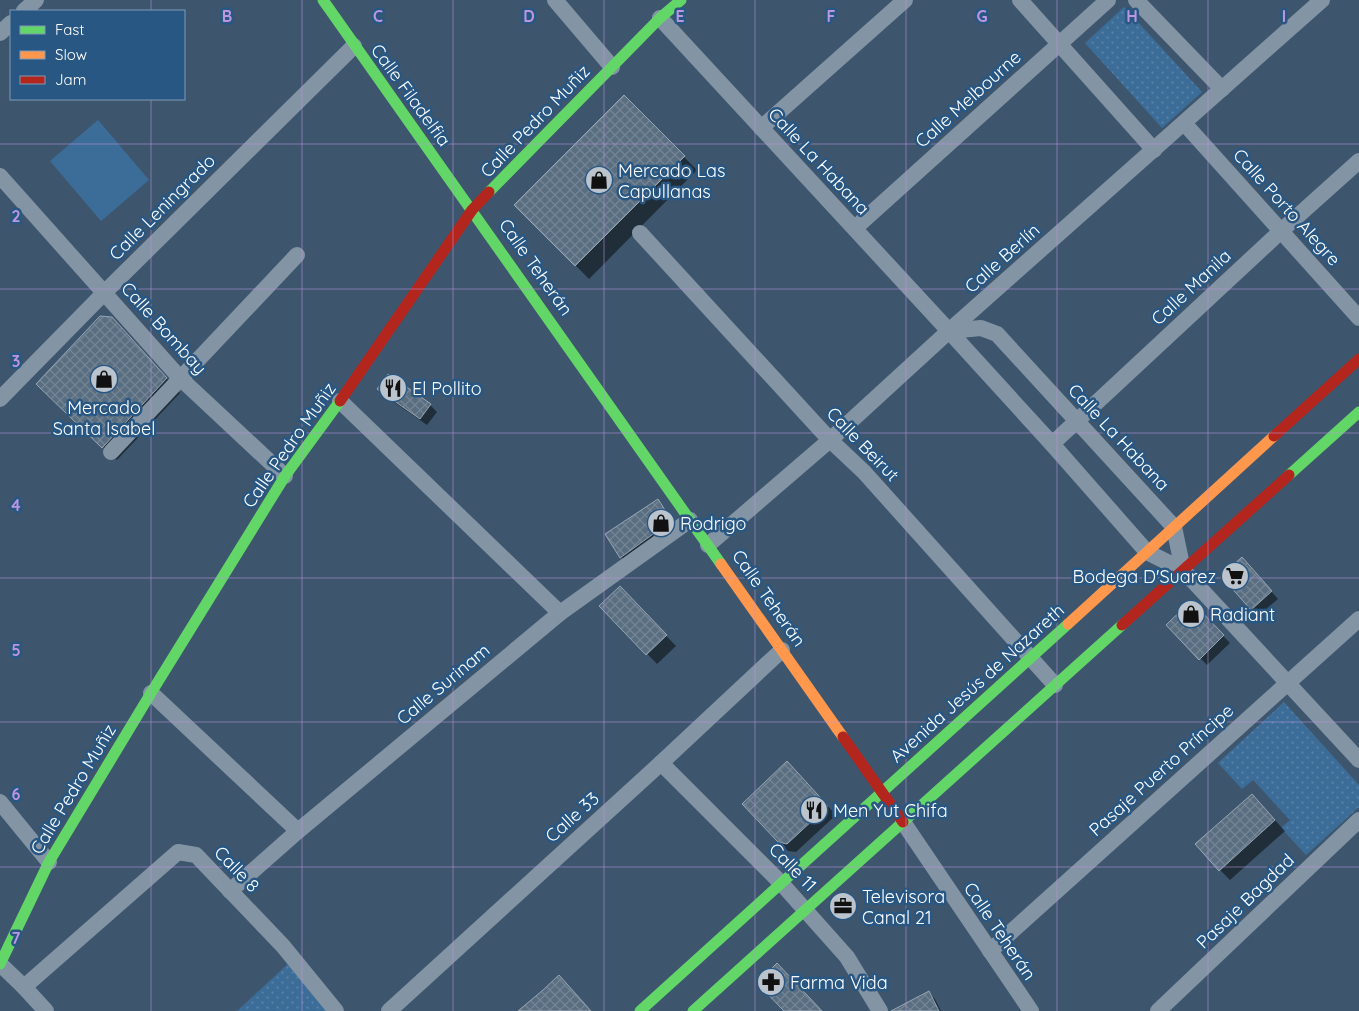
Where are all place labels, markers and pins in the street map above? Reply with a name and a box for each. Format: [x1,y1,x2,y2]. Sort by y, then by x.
place label: Mercado Las Capullanas [618,159,725,203]
shop icon: Mercado Las Capullanas [584,165,614,195]
shop icon: Mercado Santa Isabel [89,364,119,394]
restaurant icon: El Pollito [378,373,408,403]
place label: El Pollito [412,377,482,400]
place label: Mercado Santa Isabel [53,396,155,440]
shop icon: Rodrigo [646,508,676,538]
place label: Rodrigo [680,512,746,535]
supermarket icon: Bodega D'Suarez [1220,561,1250,591]
place label: Bodega D'Suarez [1072,565,1216,588]
shop icon: Radiant [1176,599,1206,629]
place label: Radiant [1210,603,1275,626]
restaurant icon: Men Yut Chifa [799,795,829,825]
place label: Men Yut Chifa [833,799,948,822]
place label: Televisora Canal 21 [862,885,945,929]
office icon: Televisora Canal 21 [828,891,858,921]
pharmacy icon: Farma Vida [756,967,786,997]
place label: Farma Vida [790,971,888,994]

